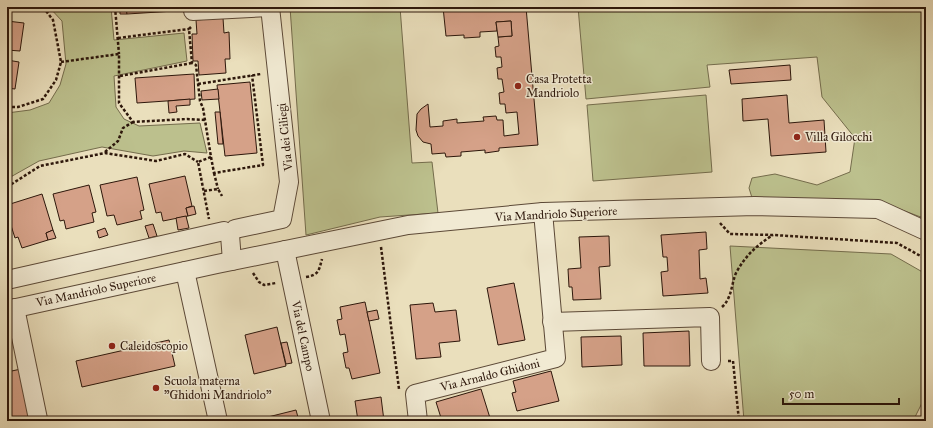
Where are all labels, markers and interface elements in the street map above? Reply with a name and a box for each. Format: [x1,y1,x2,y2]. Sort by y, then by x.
place label: Casa Protetta Mandriolo [526,72,592,100]
marker: Casa Protetta Mandriolo [513,81,523,91]
street label: Via dei Ciliegi [274,102,297,173]
place label: Villa Gilocchi [804,130,873,144]
marker: Villa Gilocchi [792,132,802,142]
street label: Via Mandriolo Superiore [493,204,618,224]
street label: Via Mandriolo Superiore [34,270,157,310]
street label: Via del Campo [288,299,317,372]
place label: Caleidoscopio [120,339,188,353]
marker: Caleidoscopio [107,341,117,351]
street label: Via Arnaldo Ghidoni [438,356,542,394]
place label: Scuola materna "Ghidoni Mandriolo" [164,374,272,402]
scale bar [783,380,899,406]
marker: Scuola materna "Ghidoni Mandriolo" [151,383,161,393]
text: 50 m [789,387,814,401]

